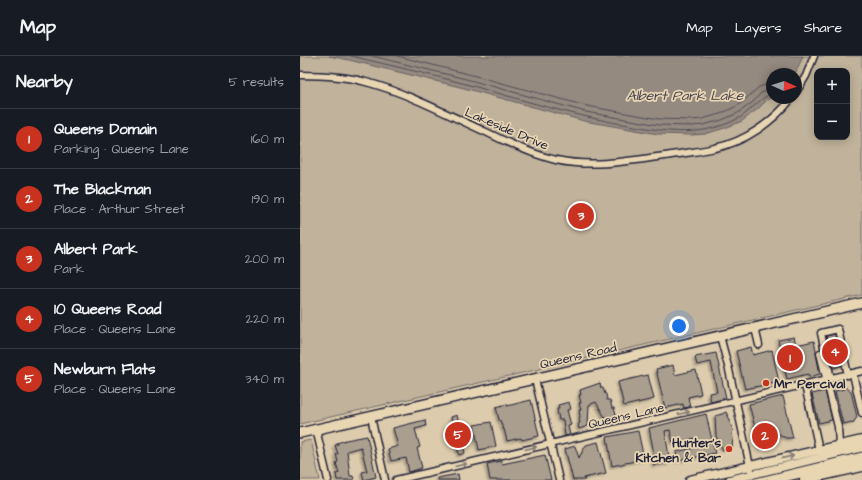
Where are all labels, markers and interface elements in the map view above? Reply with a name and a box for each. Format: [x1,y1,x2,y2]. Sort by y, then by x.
text: Map [20,14,56,41]
text: Map [686,18,713,38]
text: Layers [735,18,782,38]
text: Share [804,18,842,38]
north arrow [766,68,802,104]
map controls [814,68,850,140]
button: + [814,68,850,104]
text: Nearby [16,70,73,94]
text: 5 results [228,73,284,91]
water label: Albert Park Lake [627,86,745,106]
street label: Lakeside Drive [462,103,551,155]
button: − [814,104,850,140]
text: Queens Domain [54,119,157,140]
text: 1 [28,130,30,148]
text: 160 m [251,130,284,148]
text: Parking · Queens Lane [54,140,189,158]
text: The Blackman [54,179,151,200]
text: 2 [25,190,33,208]
text: 190 m [251,190,284,208]
text: Place · Arthur Street [54,200,185,218]
pin: 3 [568,201,594,231]
text: Albert Park [54,239,138,260]
text: 3 [26,250,32,268]
text: 200 m [245,250,284,268]
text: Park [54,260,84,278]
text: 10 Queens Road [54,299,161,320]
text: 4 [25,310,33,328]
text: 220 m [246,310,284,328]
your location [669,316,689,336]
text: Place · Queens Lane [54,320,176,338]
pin: 4 [822,337,848,367]
street label: Queens Road [538,338,619,374]
pin: 1 [777,343,803,373]
text: Newburn Flats [54,359,155,380]
text: 5 [24,370,34,388]
text: 340 m [245,370,284,388]
place label: Mr Percival [774,375,845,393]
marker: Mr Percival [761,378,771,388]
text: Place · Queens Lane [54,380,176,398]
street label: Queens Lane [587,399,666,433]
one-way arrow [677,408,690,416]
pin: 5 [445,420,471,450]
pin: 2 [752,421,778,451]
place label: Hunter's Kitchen & Bar [636,434,722,467]
one-way arrow [524,444,537,452]
marker: Hunter's Kitchen & Bar [724,444,734,454]
one-way arrow [781,453,794,460]
one-way arrow [454,460,467,468]

